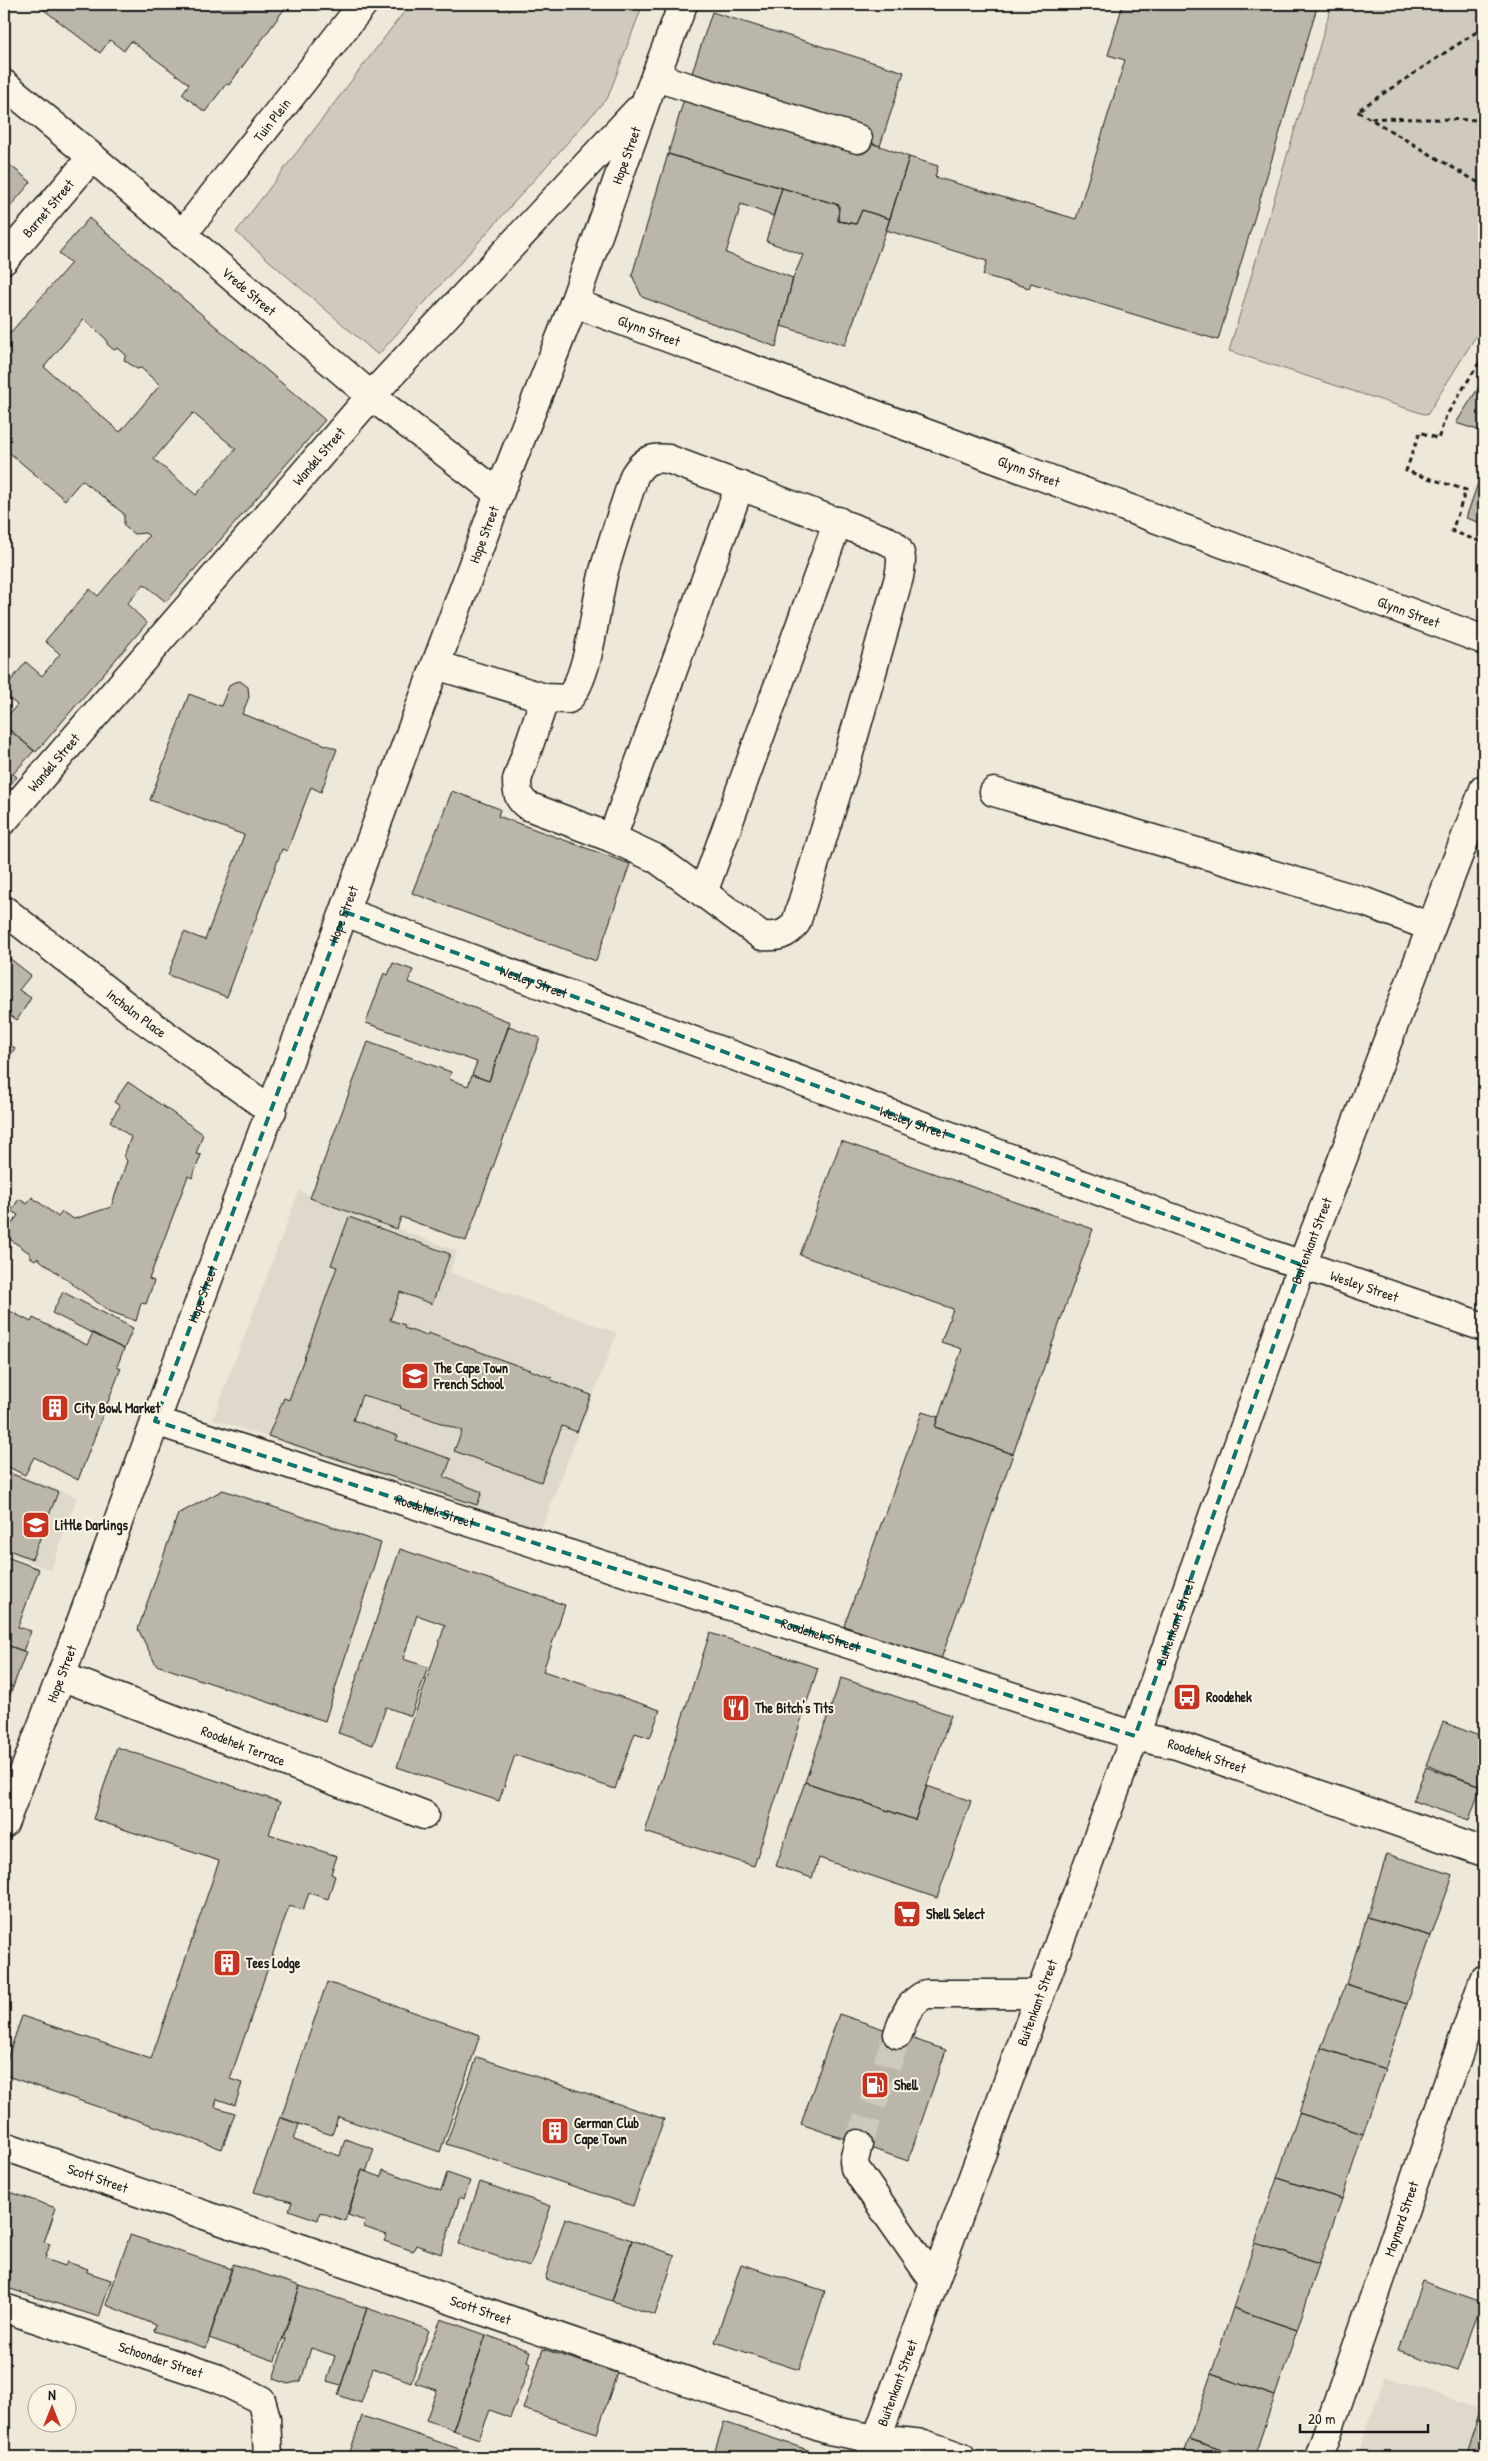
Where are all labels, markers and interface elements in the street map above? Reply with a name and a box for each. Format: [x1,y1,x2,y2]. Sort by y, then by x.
street label: Tuin Plein [249,94,295,145]
street label: Hope Street [607,124,645,186]
street label: Barnet Street [18,175,78,241]
street label: Vrede Street [218,262,281,320]
street label: Glynn Street [615,310,683,351]
street label: Wandel Street [288,423,349,489]
street label: Glynn Street [995,451,1063,491]
street label: Hope Street [464,503,503,566]
street label: Glynn Street [1375,591,1443,632]
street label: Wandel Street [23,729,84,795]
street label: Hope Street [324,883,362,945]
street label: Wesley Street [497,960,570,1003]
street label: Incholm Place [103,984,171,1042]
street label: Wesley Street [877,1101,950,1143]
street label: Buitenkant Street [1286,1194,1336,1286]
street label: Hope Street [183,1262,221,1325]
street label: Wesley Street [1328,1265,1401,1306]
place label: The Cape Town French School [433,1358,508,1393]
school or university icon: The Cape Town French School [400,1361,430,1391]
building icon: City Bowl Market [40,1393,70,1423]
place label: City Bowl Market [74,1398,162,1419]
street label: Roodehek Street [393,1489,477,1532]
school or university icon: Little Darlings [21,1510,51,1540]
place label: Little Darlings [55,1515,128,1536]
street label: Buitenkant Street [1151,1576,1199,1668]
street label: Roodehek Street [779,1613,863,1656]
street label: Hope Street [42,1642,81,1705]
bus stop icon: Roodehek [1172,1682,1202,1712]
place label: Roodehek [1206,1687,1252,1706]
restaurant icon: The Bitch's Tits [721,1693,751,1723]
place label: The Bitch's Tits [754,1698,834,1717]
street label: Roodehek Terrace [198,1721,288,1770]
street label: Roodehek Street [1166,1733,1249,1777]
supermarket icon: Shell Select [892,1899,922,1929]
place label: Shell Select [926,1904,986,1923]
building icon: Tees Lodge [212,1948,242,1978]
place label: Tees Lodge [245,1953,301,1974]
street label: Buitenkant Street [1012,1956,1061,2048]
fuel station icon: Shell [860,2070,890,2100]
place label: Shell [894,2075,919,2094]
place label: German Club Cape Town [574,2113,639,2150]
building icon: German Club Cape Town [540,2116,570,2146]
street label: Scott Street [65,2159,131,2197]
street label: Maynard Street [1379,2178,1423,2259]
street label: Scott Street [448,2290,514,2329]
street label: Schoonder Street [116,2336,206,2382]
street label: Buitenkant Street [872,2337,921,2429]
north arrow [28,2384,78,2434]
text: N [48,2385,56,2404]
scale bar [1300,2401,1428,2433]
text: 20 m [1308,2408,1335,2429]

